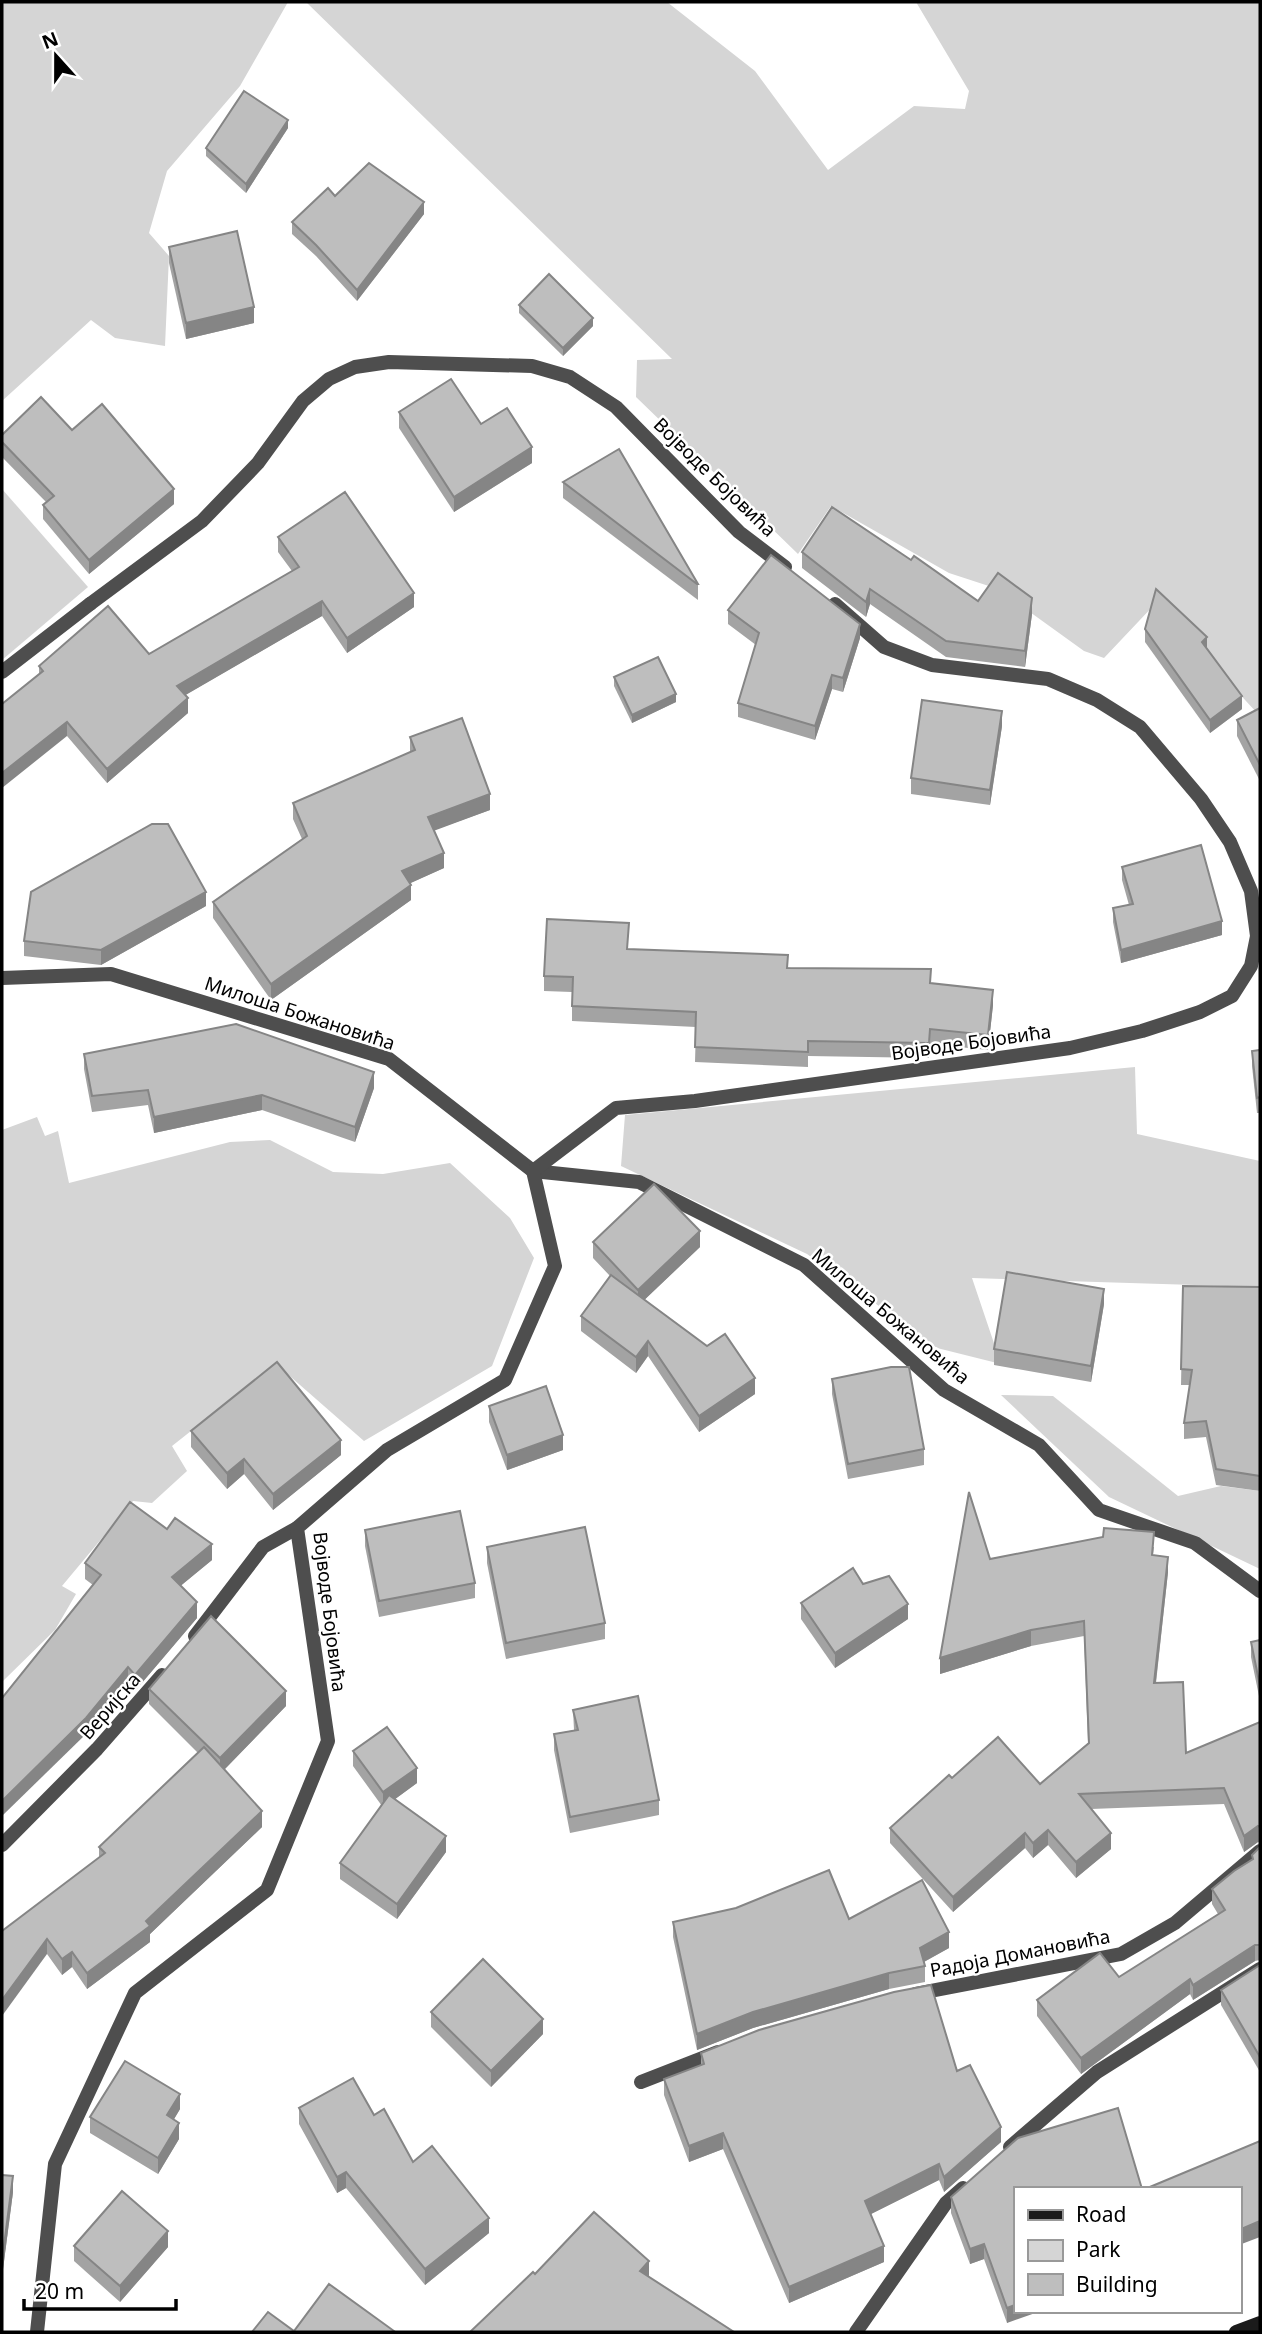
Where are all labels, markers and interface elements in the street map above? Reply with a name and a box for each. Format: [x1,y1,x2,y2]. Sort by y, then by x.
north arrow [21,21,91,91]
text: N [38,25,62,55]
street label: Војводе Бојовића [648,412,782,542]
street label: Милоша Божановића [201,970,399,1056]
street label: Војводе Бојовића [889,1018,1053,1066]
street label: Милоша Божановића [806,1242,976,1390]
street label: Војводе Бојовића [307,1530,353,1694]
street label: Веријска [74,1667,146,1745]
street label: Радоја Домановића [928,1923,1112,1983]
legend [1014,2187,1241,2313]
text: Road [1076,2200,1126,2228]
text: Park [1076,2235,1121,2263]
scale bar [24,2268,177,2312]
text: Building [1076,2270,1158,2298]
text: 20 m [35,2277,84,2305]

